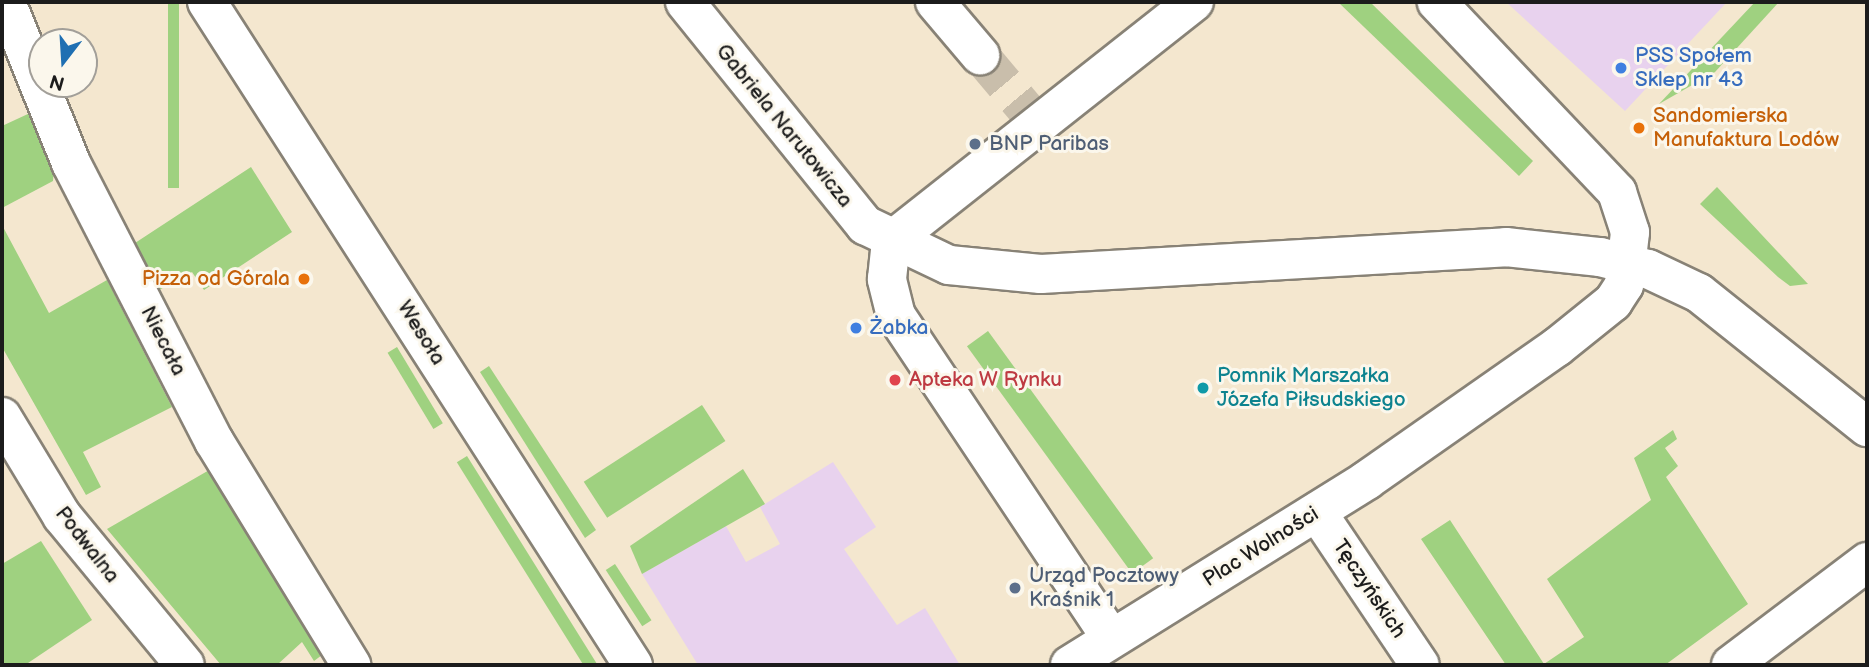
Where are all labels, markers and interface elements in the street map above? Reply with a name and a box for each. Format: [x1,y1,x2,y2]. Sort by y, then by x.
north arrow [28,28,98,98]
street label: Gabriela Narutowicza [710,39,858,213]
place label: PSS Społem Sklep nr 43 [1635,43,1752,93]
marker: PSS Społem Sklep nr 43 [1613,60,1629,76]
text: N [47,69,67,95]
place label: Sandomierska Manufaktura Lodów [1653,103,1839,153]
marker: Sandomierska Manufaktura Lodów [1631,120,1647,136]
place label: BNP Paribas [989,131,1109,157]
marker: BNP Paribas [967,136,983,152]
place label: Pizza od Górala [142,266,290,292]
marker: Pizza od Górala [296,271,312,287]
street label: Wesoła [391,296,451,370]
street label: Niecała [135,302,191,380]
place label: Żabka [870,315,928,341]
marker: Żabka [848,320,864,336]
place label: Pomnik Marszałka Józefa Piłsudskiego [1217,363,1406,413]
place label: Apteka W Rynku [909,367,1063,393]
marker: Apteka W Rynku [887,372,903,388]
marker: Pomnik Marszałka Józefa Piłsudskiego [1195,380,1211,396]
street label: Plac Wolności [1198,501,1324,593]
street label: Podwalna [49,502,125,588]
street label: Tęczyńskich [1327,535,1411,643]
place label: Urząd Pocztowy Kraśnik 1 [1029,563,1179,613]
marker: Urząd Pocztowy Kraśnik 1 [1007,580,1023,596]

